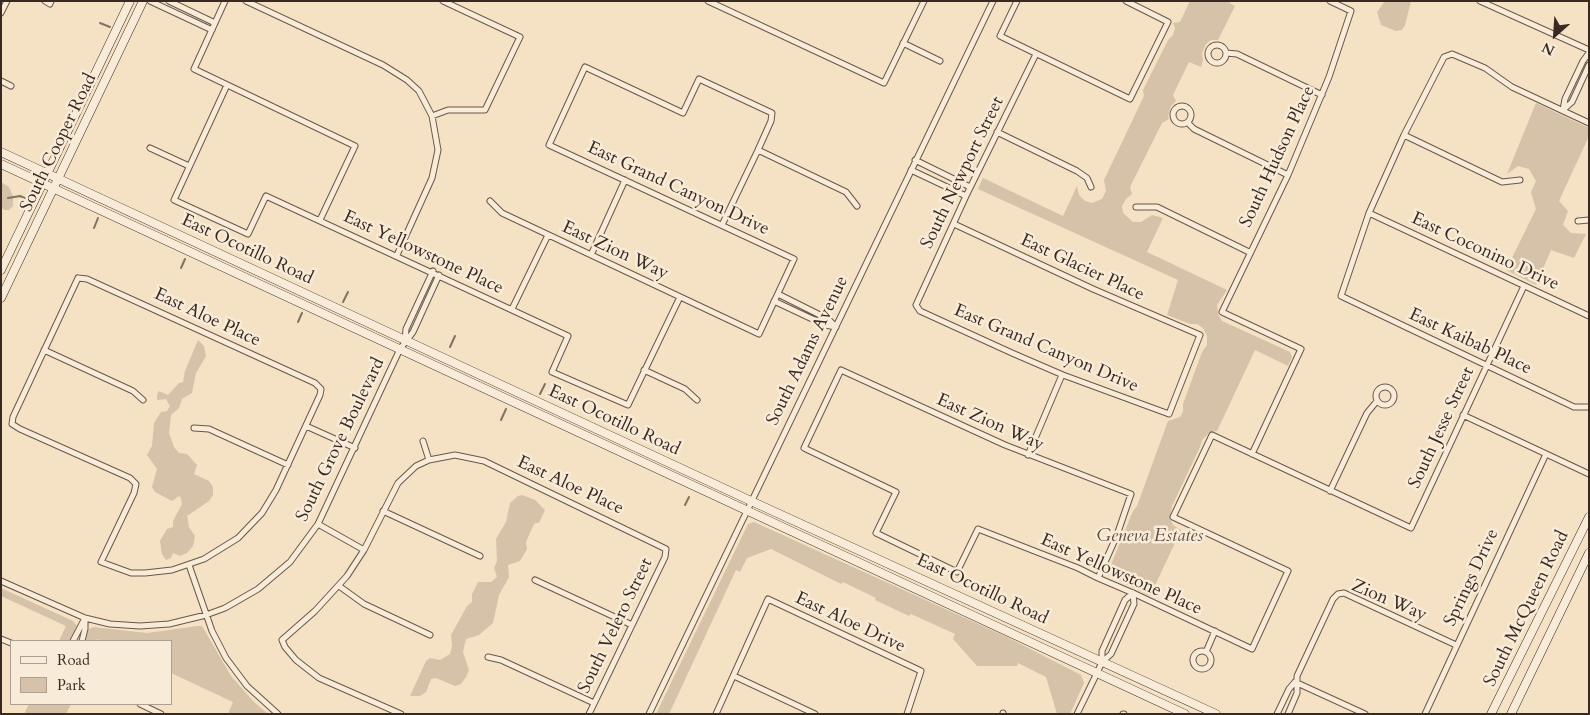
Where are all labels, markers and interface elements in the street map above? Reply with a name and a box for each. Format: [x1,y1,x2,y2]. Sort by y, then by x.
north arrow [1530,10,1580,60]
text: N [1539,38,1558,60]
street label: South Cooper Road [16,70,102,216]
street label: South Hudson Place [1236,83,1320,231]
street label: South Newport Street [917,93,1009,253]
street label: East Grand Canyon Drive [584,137,772,241]
street label: East Yellowstone Place [339,206,507,300]
street label: East Coconino Drive [1408,208,1562,296]
street label: East Ocotillo Road [178,210,316,290]
street label: East Zion Way [558,217,672,285]
street label: East Glacier Place [1017,230,1147,306]
street label: South Adams Avenue [762,273,854,429]
street label: East Aloe Place [150,284,264,352]
street label: East Grand Canyon Drive [951,300,1141,398]
street label: East Kaibab Place [1405,304,1535,380]
street label: South Grove Boulevard [292,355,390,525]
street label: South Jesse Street [1404,364,1480,492]
street label: East Ocotillo Road [545,381,683,461]
street label: East Zion Way [933,390,1047,456]
street label: East Aloe Place [513,452,627,520]
park label: Geneva Estates [1097,526,1203,548]
street label: Springs Drive [1440,526,1504,630]
street label: South McQueen Road [1480,528,1574,690]
street label: East Yellowstone Place [1037,530,1205,620]
street label: East Ocotillo Road [913,550,1051,630]
street label: South Velero Street [574,555,658,697]
street label: Zion Way [1348,575,1430,627]
street label: East Aloe Drive [791,588,909,658]
legend [10,640,172,705]
text: Road [57,650,90,670]
text: Park [57,675,86,695]

